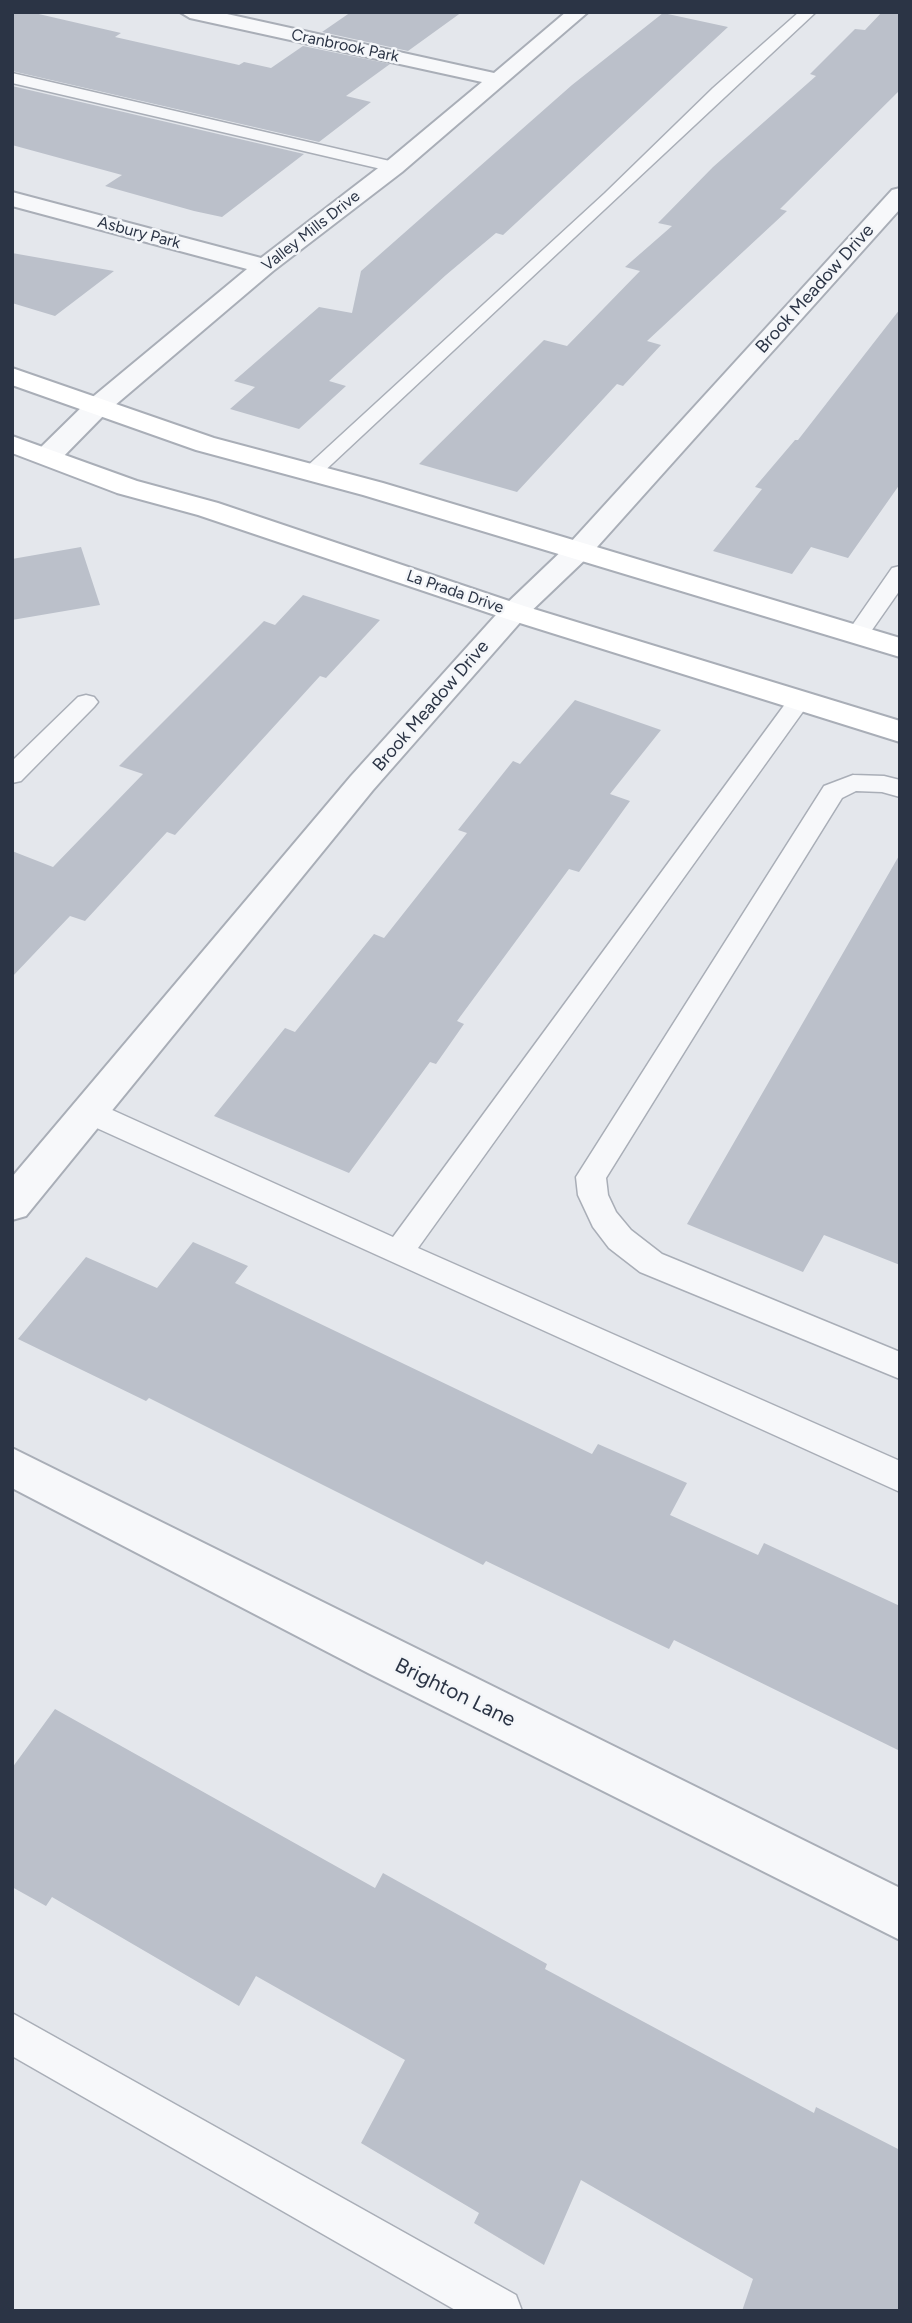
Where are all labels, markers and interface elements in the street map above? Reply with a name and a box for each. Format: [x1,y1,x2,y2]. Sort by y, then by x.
street label: Cranbrook Park [289,25,401,67]
street label: Valley Mills Drive [258,187,364,275]
street label: Asbury Park [96,213,182,253]
street label: Brook Meadow Drive [751,220,879,358]
street label: La Prada Drive [404,566,506,618]
street label: Brook Meadow Drive [368,636,494,776]
street label: Brighton Lane [391,1653,519,1733]

